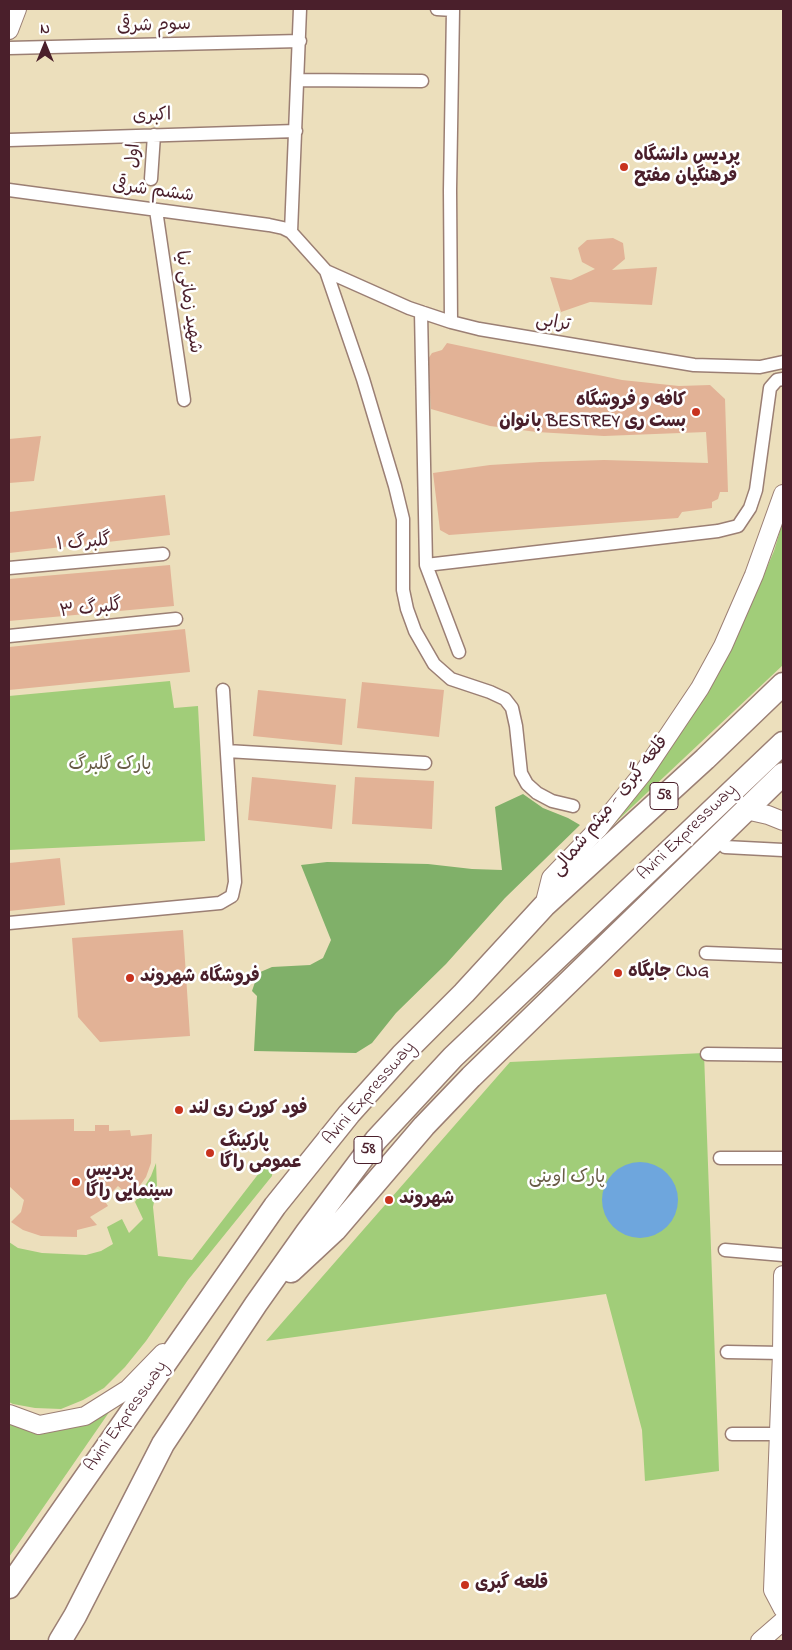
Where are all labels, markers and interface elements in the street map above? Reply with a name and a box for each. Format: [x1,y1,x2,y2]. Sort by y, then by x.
street label: سوم شرقی [117,15,191,39]
text: N [40,19,50,40]
north arrow [20,20,70,70]
street label: اکبری [132,106,172,128]
street label: اول [123,143,147,169]
place label: پردیس دانشگاه فرهنگیان مفتح [634,146,740,188]
marker: پردیس دانشگاه فرهنگیان مفتح [618,161,630,173]
street label: ششم شرقی [111,176,195,208]
street label: شهید زمانی نیا [169,249,205,355]
street label: ترابی [534,311,572,337]
place label: کافه و فروشگاه بانوان BESTREY بست ری [499,391,686,434]
marker: کافه و فروشگاه بانوان BESTREY بست ری [690,406,702,418]
street label: گلبرگ ۱ [56,531,112,557]
street label: گلبرگ ۳ [59,596,123,624]
street label: قلعه گبری - میثم شمالی [548,733,674,881]
park label: پارک گلبرگ [69,755,151,777]
street label: Avini Expressway [634,780,742,886]
road number: 58 [650,782,678,809]
place label: جایگاه CNG [628,962,709,984]
place label: فروشگاه شهروند [140,967,260,989]
marker: جایگاه CNG [612,967,624,979]
marker: فروشگاه شهروند [124,972,136,984]
street label: Avini Expressway [319,1038,421,1150]
place label: فود کورت ری لند [189,1099,307,1121]
marker: فود کورت ری لند [173,1104,185,1116]
place label: پارکینگ عمومی راگا [220,1132,302,1174]
road number: 58 [354,1136,382,1164]
marker: پارکینگ عمومی راگا [204,1147,216,1159]
place label: پردیس سینمایی راگا [86,1161,173,1204]
park label: پارک اوینی [529,1168,605,1190]
marker: پردیس سینمایی راگا [70,1176,82,1188]
place label: شهروند [399,1189,454,1211]
marker: شهروند [383,1194,395,1206]
street label: Avini Expressway [81,1357,173,1477]
place label: قلعه گبری [475,1574,548,1596]
marker: قلعه گبری [459,1579,471,1591]

